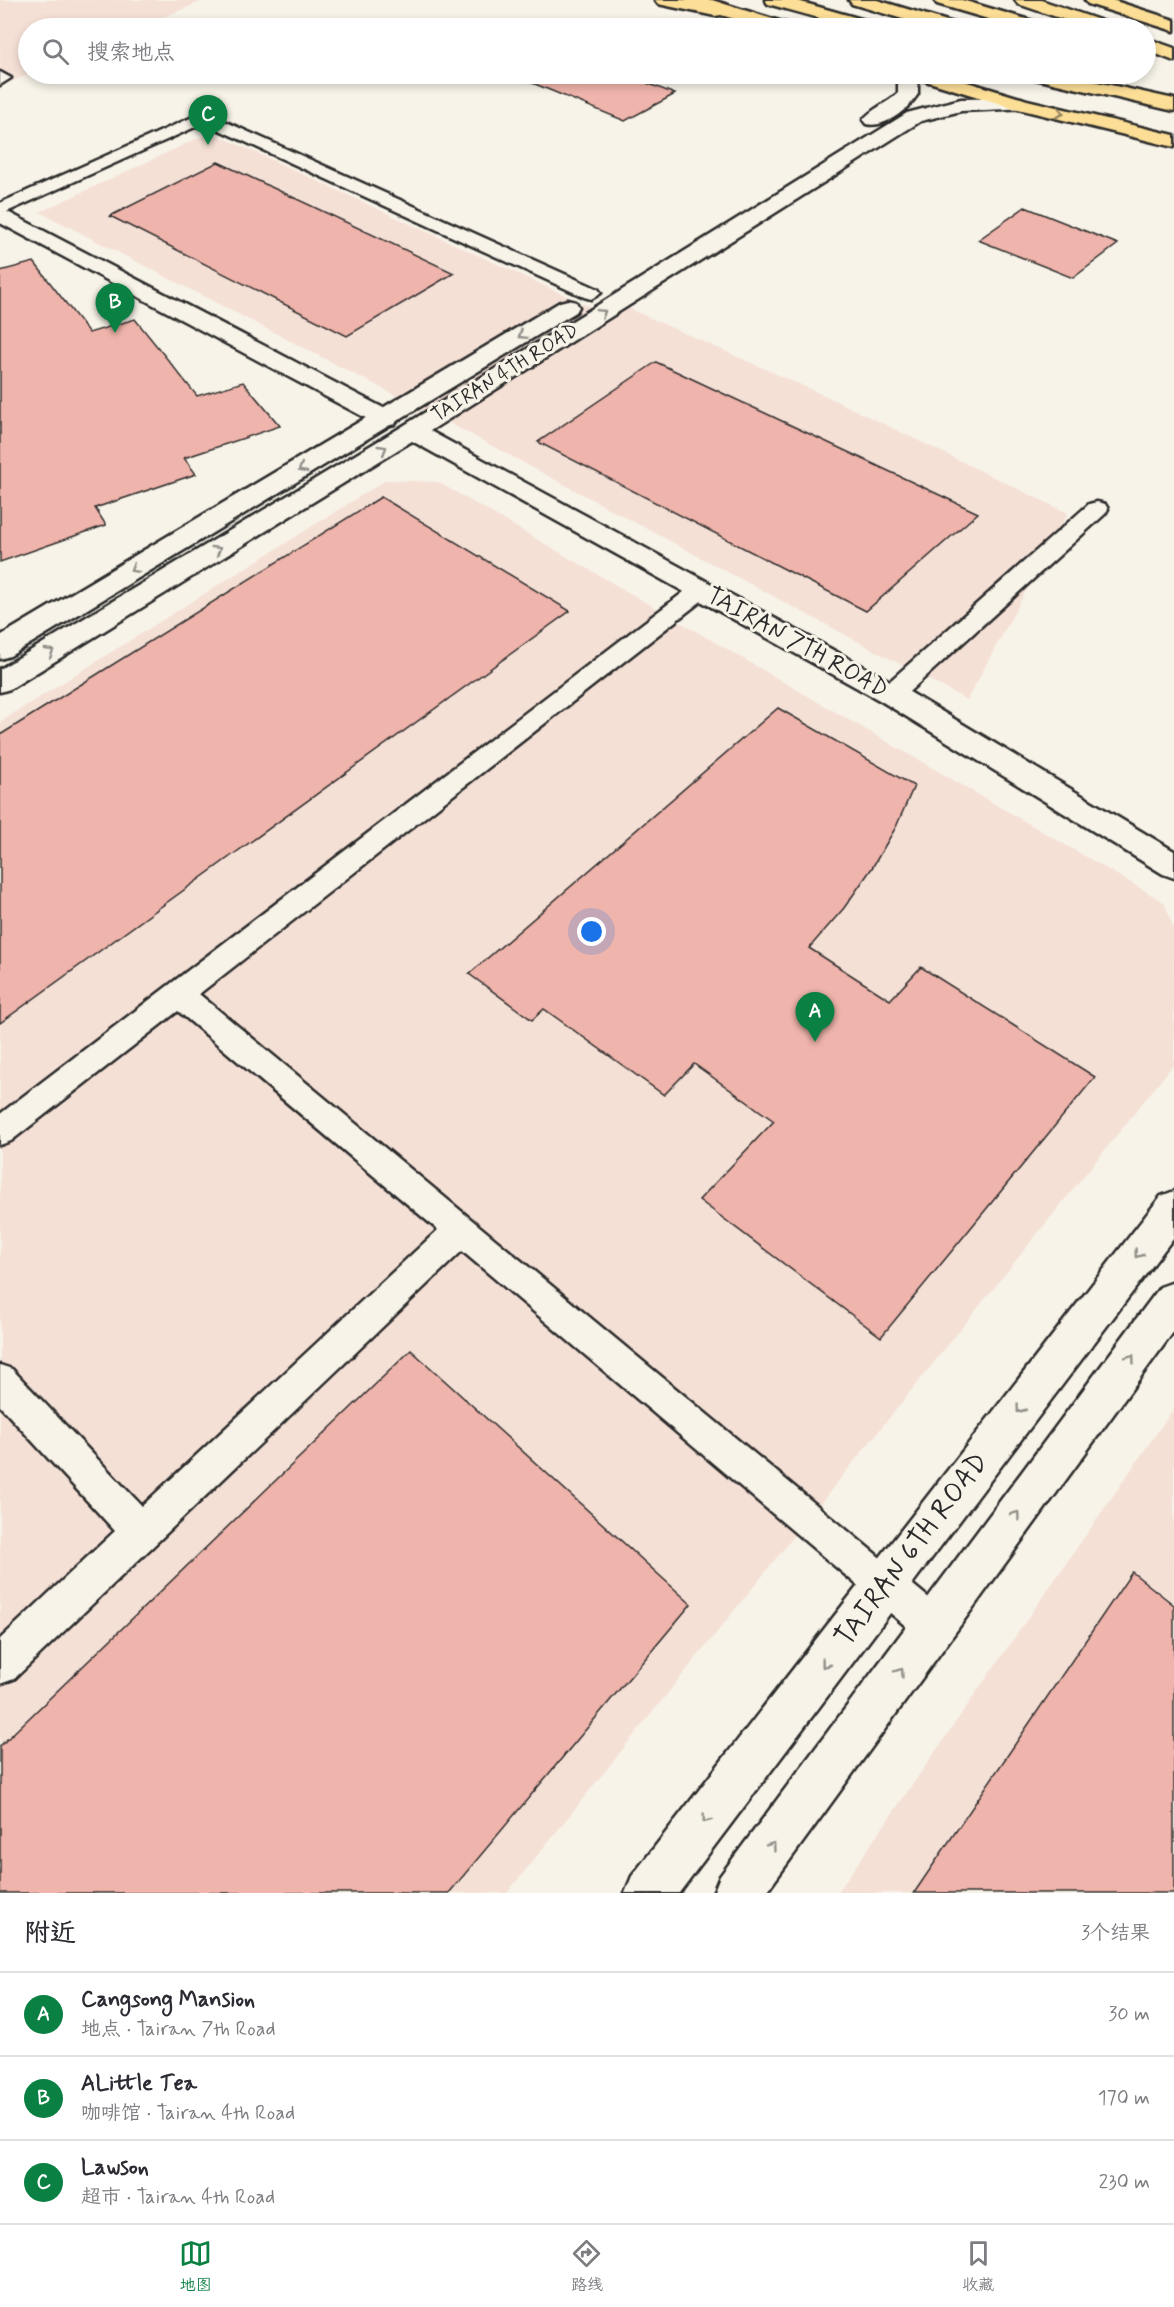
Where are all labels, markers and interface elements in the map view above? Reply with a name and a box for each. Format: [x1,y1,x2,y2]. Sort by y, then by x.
search box [18,18,1156,84]
icon: search [39,35,72,68]
text: 搜索地点 [87,39,175,67]
pin: C [188,96,228,145]
one-way arrow [1055,106,1065,119]
pin: B [96,284,134,333]
one-way arrow [596,308,606,320]
street label: TAIRAN 4TH ROAD [426,317,584,429]
one-way arrow [518,328,528,340]
one-way arrow [377,444,387,456]
one-way arrow [298,462,308,473]
one-way arrow [210,547,221,558]
one-way arrow [130,562,140,573]
street label: TAIRAN 7TH ROAD [701,580,893,706]
one-way arrow [44,647,54,659]
your location [577,917,606,946]
pin: A [796,992,834,1042]
one-way arrow [1135,1247,1146,1258]
one-way arrow [1124,1353,1135,1364]
one-way arrow [1016,1402,1027,1413]
street label: TAIRAN 6TH ROAD [827,1445,997,1655]
one-way arrow [1008,1510,1019,1521]
one-way arrow [821,1657,832,1668]
one-way arrow [893,1667,904,1678]
one-way arrow [703,1812,714,1823]
one-way arrow [765,1841,776,1852]
text: 附近 [24,1917,76,1951]
text: 3个结果 [1081,1920,1150,1947]
text: Cangsong Mansion [81,1986,255,2014]
text: A [37,2001,50,2028]
text: 30 m [1108,2001,1150,2028]
text: 地点 · Tairan 7th Road [81,2016,276,2043]
text: ALittle Tea [81,2070,197,2098]
text: B [37,2085,50,2112]
text: 170 m [1098,2085,1150,2112]
text: 咖啡馆 · Tairan 4th Road [81,2100,295,2127]
text: Lawson [81,2154,149,2182]
text: C [36,2169,51,2196]
text: 230 m [1098,2169,1150,2196]
text: 超市 · Tairan 4th Road [81,2184,275,2211]
tab: 地图 [179,2237,212,2296]
tab: 路线 [570,2237,603,2296]
tab: 收藏 [962,2237,995,2296]

